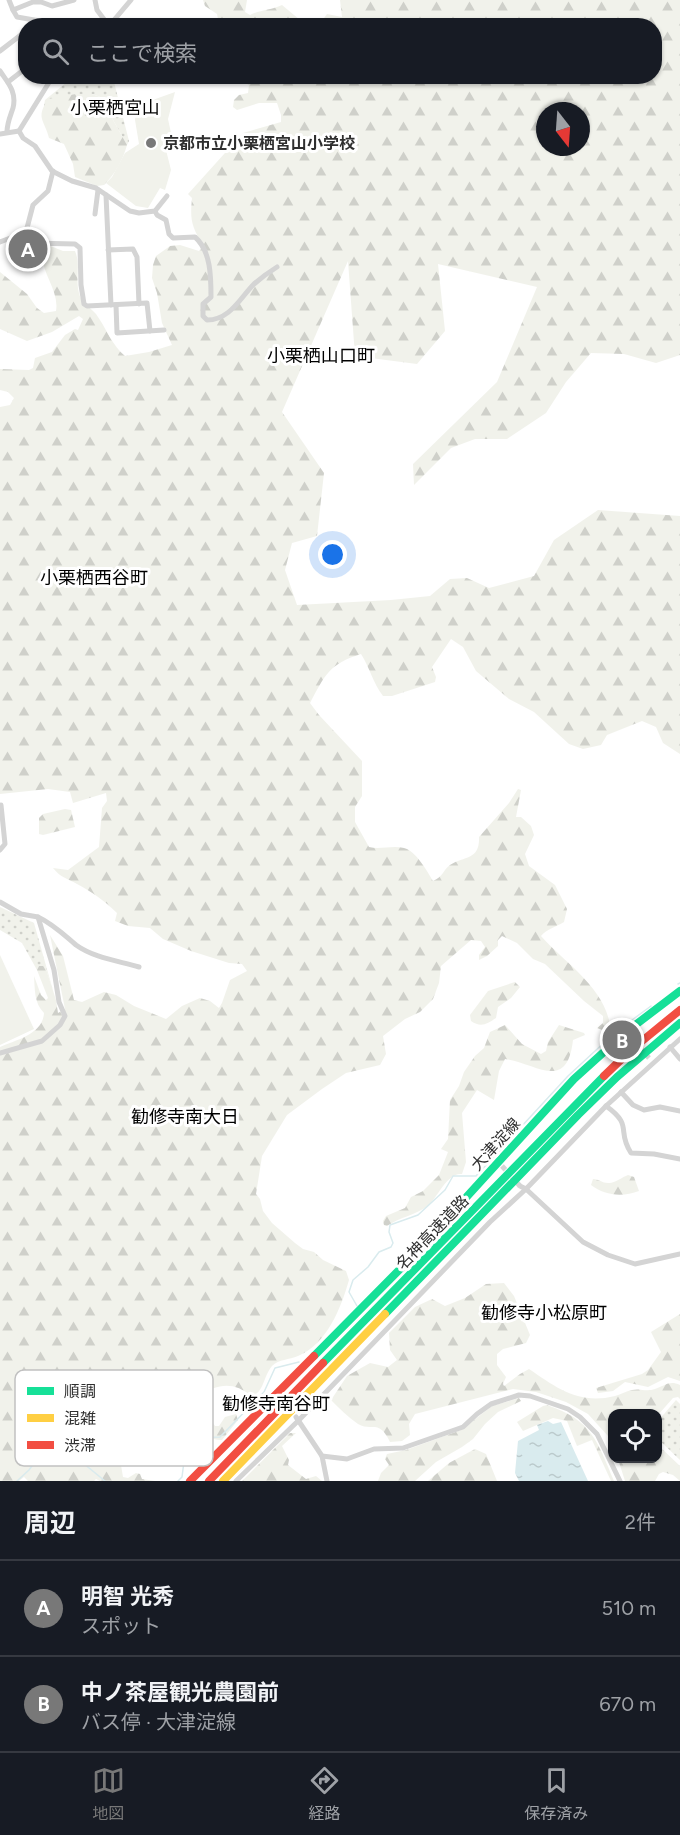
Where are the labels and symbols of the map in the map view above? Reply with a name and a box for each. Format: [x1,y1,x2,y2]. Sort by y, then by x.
district label: 小栗栖宮山 [70,97,160,119]
north arrow [536,102,590,156]
place label: 京都市立小栗栖宮山小学校 [163,134,355,153]
marker: 京都市立小栗栖宮山小学校 [144,136,158,150]
pin: A [9,226,48,272]
district label: 小栗栖山口町 [267,345,375,367]
your location [318,540,347,569]
district label: 小栗栖西谷町 [40,567,148,589]
pin: B [602,1018,642,1062]
district label: 勧修寺南大日 [131,1106,239,1128]
street label: 大津淀線 [467,1114,524,1174]
street label: 名神高速道路 [392,1191,473,1273]
district label: 勧修寺小松原町 [481,1302,607,1324]
legend [15,1370,213,1466]
text: 順調 [64,1382,96,1401]
district label: 勧修寺南谷町 [222,1393,330,1415]
text: 混雑 [64,1409,96,1428]
text: 渋滞 [64,1436,96,1455]

